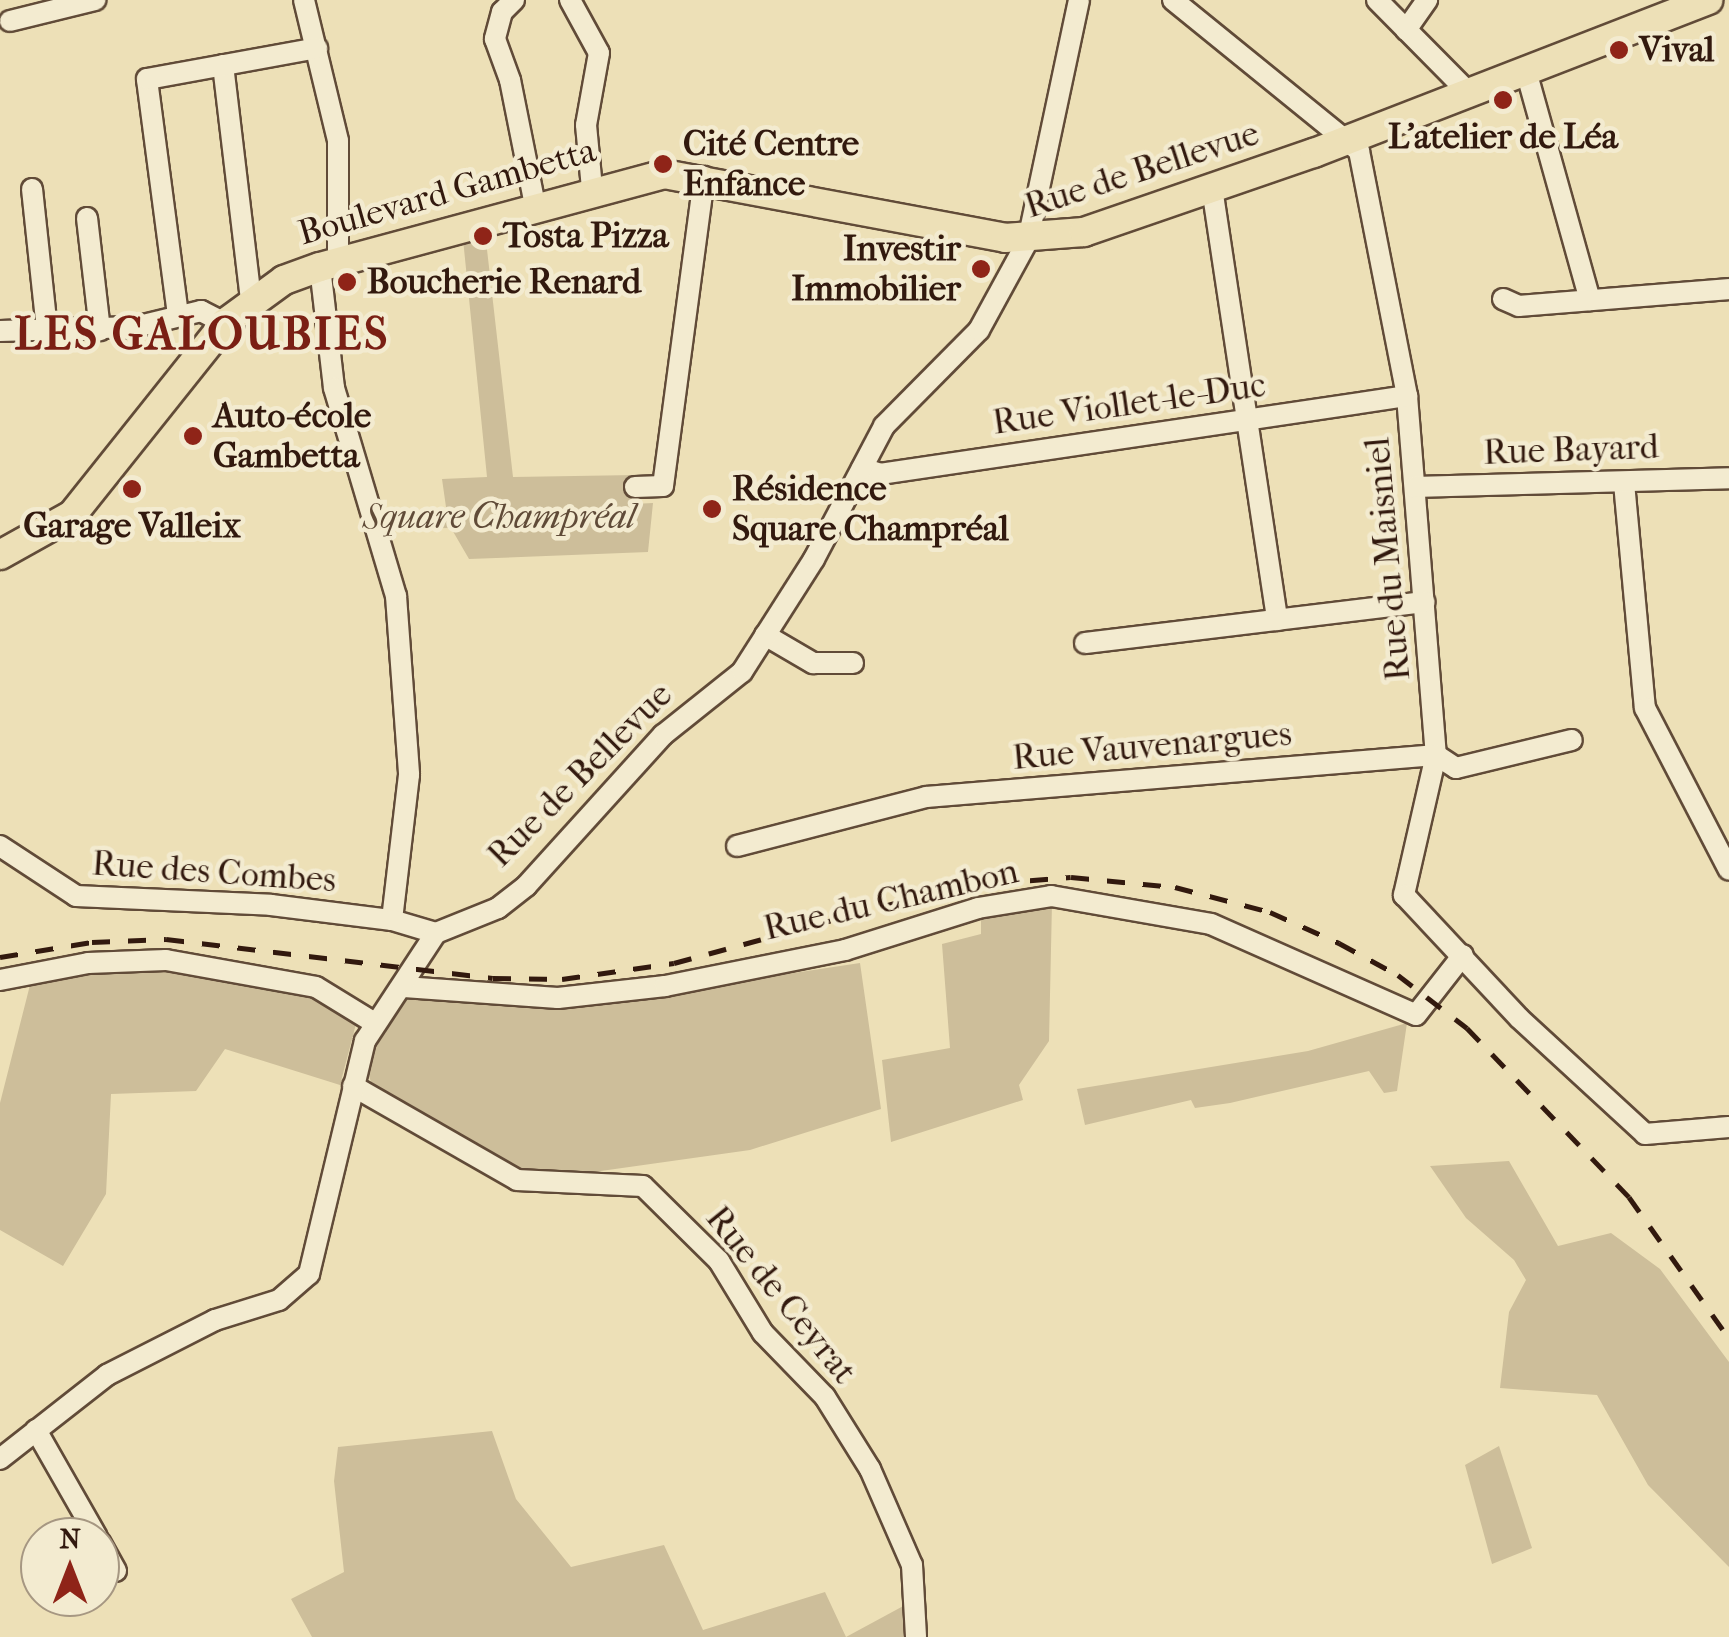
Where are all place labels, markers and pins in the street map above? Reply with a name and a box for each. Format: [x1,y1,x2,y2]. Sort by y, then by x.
place label: Vival [1639,29,1715,71]
marker: Vival [1608,39,1630,61]
marker: L'atelier de Léa [1492,89,1514,111]
place label: L'atelier de Léa [1388,116,1618,158]
place label: Cité Centre Enfance [683,123,859,205]
marker: Cité Centre Enfance [652,153,674,175]
place label: Tosta Pizza [503,215,669,257]
marker: Tosta Pizza [472,225,494,247]
place label: Investir Immobilier [791,228,961,310]
marker: Investir Immobilier [970,258,992,280]
place label: Boucherie Renard [367,261,641,303]
marker: Boucherie Renard [336,271,358,293]
place label: Auto-école Gambetta [213,395,371,477]
marker: Auto-école Gambetta [182,425,204,447]
place label: Résidence Square Champréal [732,468,1009,550]
marker: Garage Valleix [121,478,143,500]
marker: Résidence Square Champréal [701,498,723,520]
place label: Garage Valleix [23,505,241,547]

